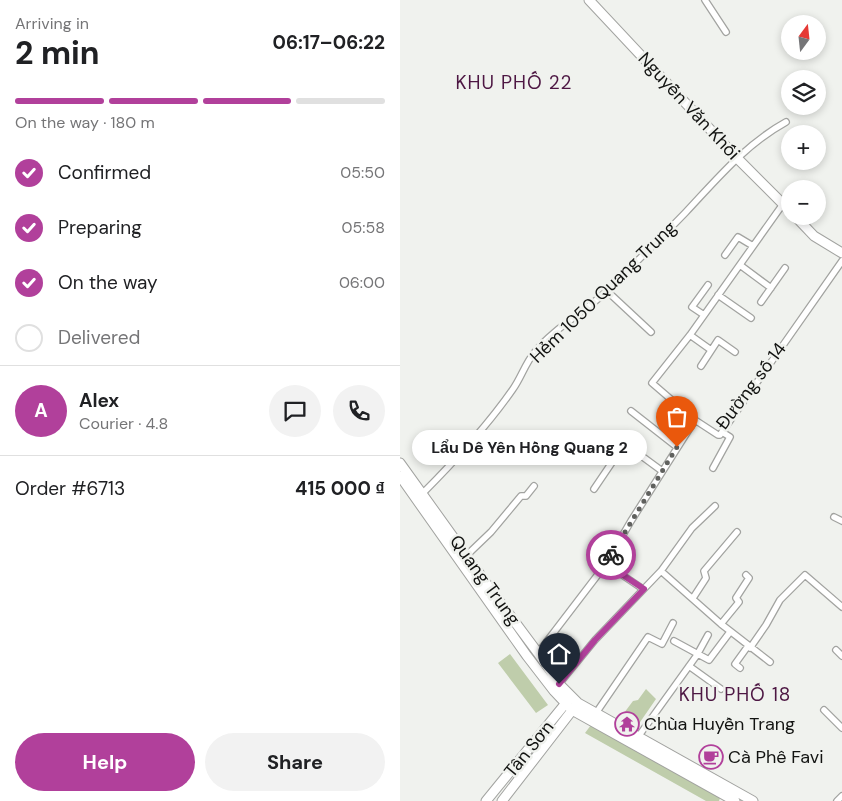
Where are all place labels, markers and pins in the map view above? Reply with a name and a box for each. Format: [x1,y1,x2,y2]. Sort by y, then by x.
pin [656,396,698,447]
callout: Lẩu Dê Yên Hồng Quang 2 [412,430,647,464]
pin [538,633,580,684]
temple icon: Chùa Huyền Trang [614,711,640,737]
place label: Chùa Huyền Trang [644,712,795,736]
cafe icon: Cà Phê Favi [698,744,724,770]
place label: Cà Phê Favi [728,745,824,769]

